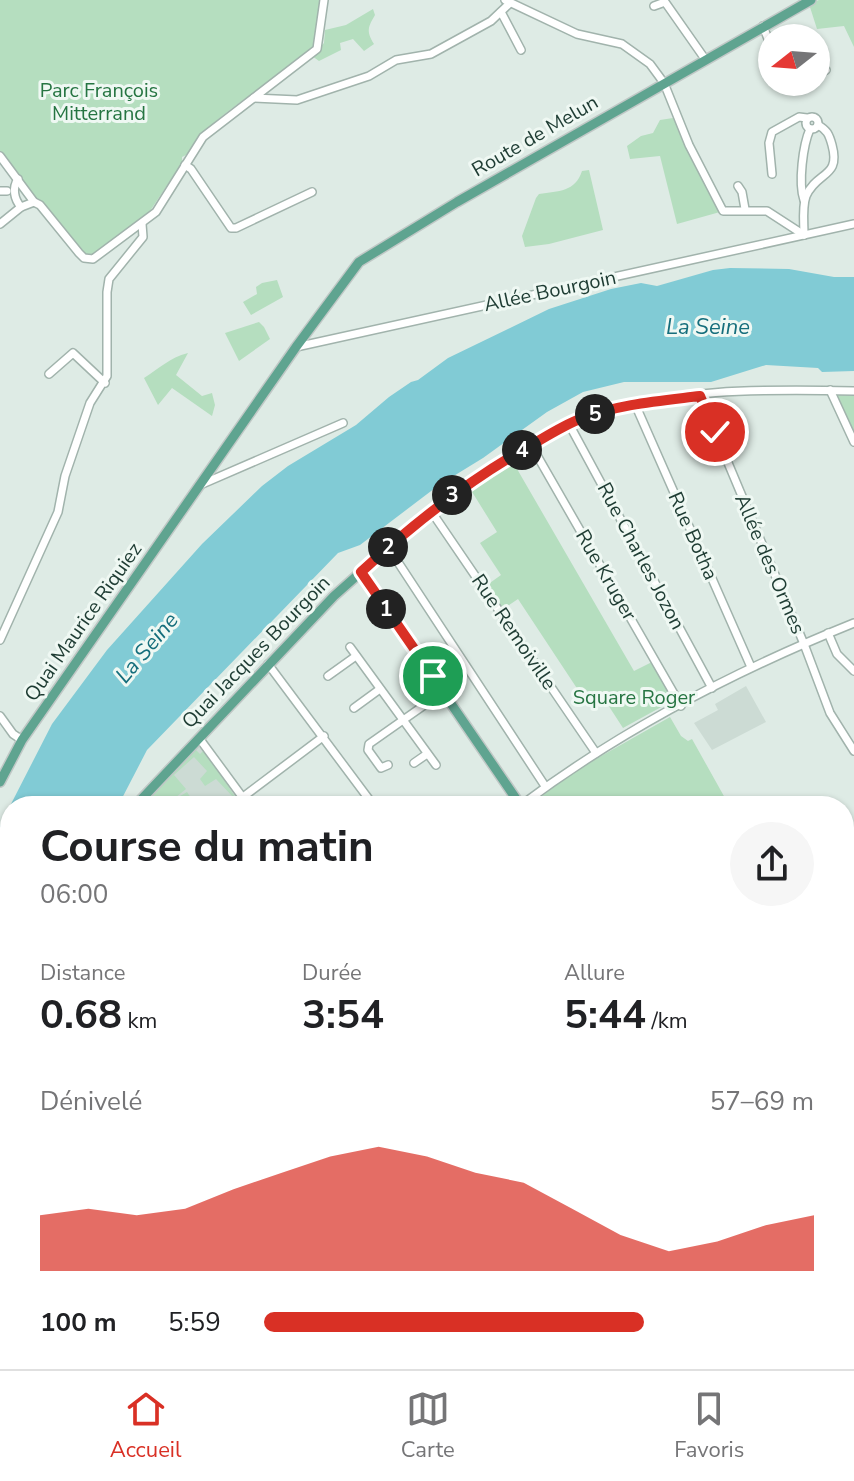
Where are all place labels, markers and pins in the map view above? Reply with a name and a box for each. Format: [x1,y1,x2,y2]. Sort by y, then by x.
pin: 5 [575,394,615,434]
pin [681,398,749,466]
pin: 4 [502,430,542,470]
pin: 3 [432,475,472,515]
pin: 2 [368,527,408,567]
pin: 1 [366,589,406,629]
pin [399,642,467,710]

